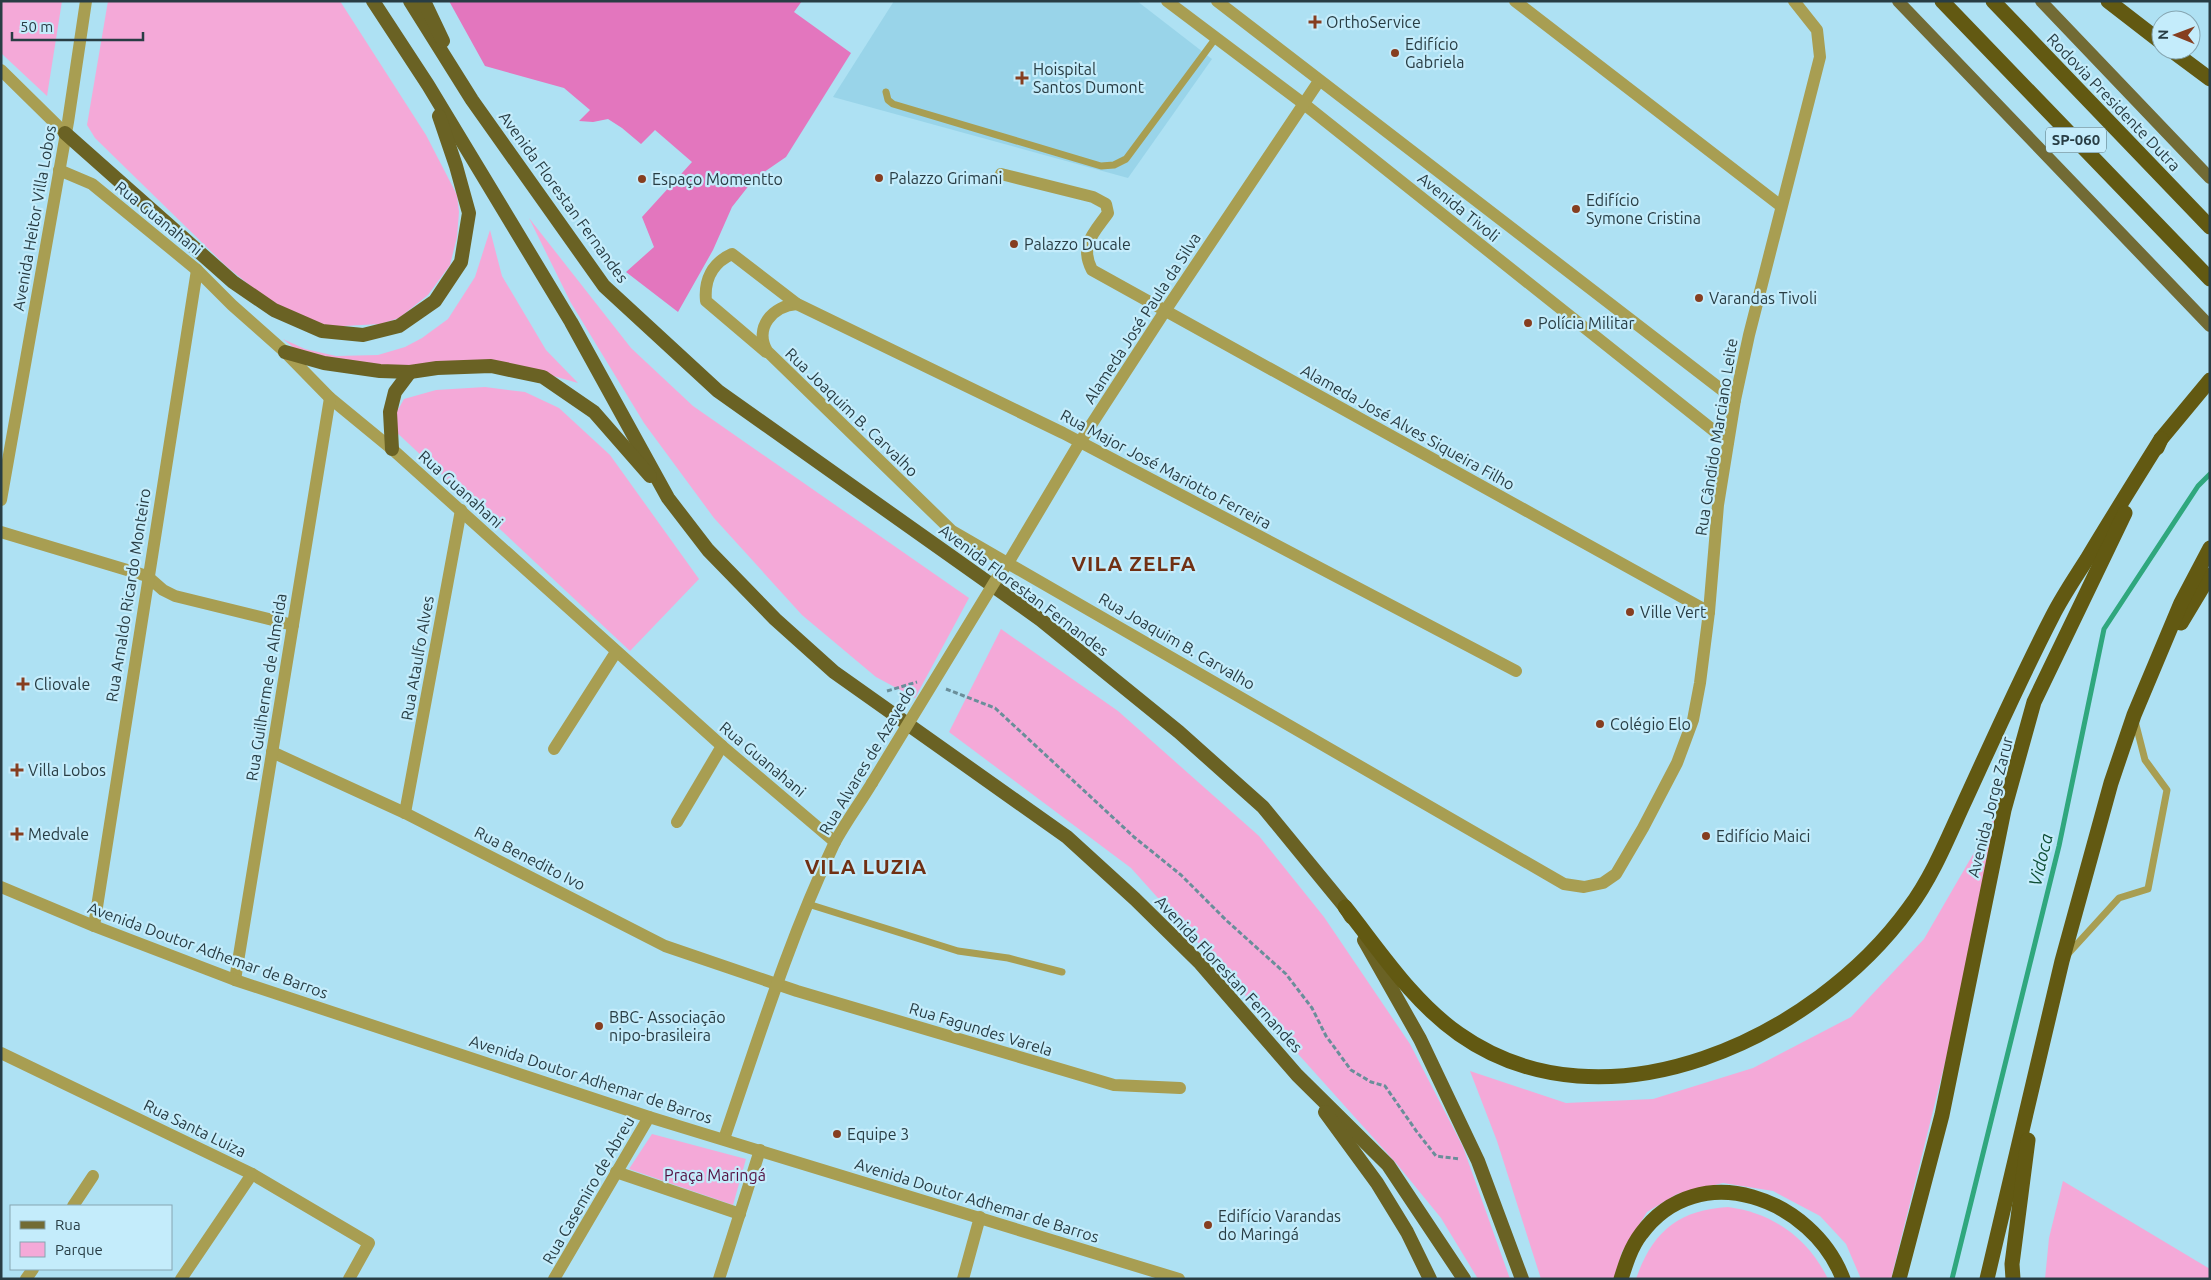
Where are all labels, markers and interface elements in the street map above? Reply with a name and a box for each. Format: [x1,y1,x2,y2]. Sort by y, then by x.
scale bar [12,10,144,42]
north arrow [2151,10,2201,60]
place label: OrthoService [1326,13,1421,31]
marker: OrthoService [1308,15,1322,29]
text: 50 m [20,18,53,35]
text: N [2155,29,2171,40]
street label: Rodovia Presidente Dutra [2044,30,2184,174]
place label: Edifício Gabriela [1405,35,1464,71]
marker: Edifício Gabriela [1389,47,1401,59]
place label: Hoispital Santos Dumont [1033,60,1145,96]
marker: Hoispital Santos Dumont [1015,71,1029,85]
street label: Avenida Florestan Fernandes [496,108,632,286]
street label: Avenida Heitor Villa Lobos [9,124,59,312]
road number: SP-060 [2046,128,2106,152]
place label: Palazzo Grimani [889,169,1002,187]
street label: Avenida Tivoli [1415,169,1503,245]
place label: Espaço Momentto [652,170,783,188]
marker: Palazzo Grimani [873,172,885,184]
marker: Espaço Momentto [636,173,648,185]
street label: Rua Guanahani [112,177,206,259]
place label: Edifício Symone Cristina [1586,191,1701,227]
marker: Edifício Symone Cristina [1570,203,1582,215]
street label: Alameda José Paula da Silva [1080,229,1204,407]
place label: Palazzo Ducale [1024,235,1131,253]
marker: Palazzo Ducale [1008,238,1020,250]
place label: Varandas Tivoli [1709,289,1817,307]
marker: Varandas Tivoli [1693,292,1705,304]
place label: Polícia Militar [1538,314,1634,332]
marker: Polícia Militar [1522,317,1534,329]
street label: Rua Cândido Marciano Leite [1691,337,1741,537]
street label: Rua Joaquim B. Carvalho [782,344,922,480]
street label: Alameda José Alves Siqueira Filho [1298,361,1518,493]
street label: Rua Major José Mariotto Ferreira [1058,406,1274,532]
street label: Rua Guanahani [415,447,507,531]
street label: Rua Arnaldo Ricardo Monteiro [102,487,154,703]
street label: Avenida Florestan Fernandes [936,521,1112,660]
district label: VILA ZELFA [1071,551,1197,575]
street label: Rua Joaquim B. Carvalho [1096,589,1258,693]
street label: Rua Guilherme de Almeida [242,592,290,782]
street label: Rua Ataulfo Alves [397,594,437,722]
place label: Ville Vert [1640,603,1707,621]
marker: Ville Vert [1624,606,1636,618]
place label: Cliovale [34,675,90,693]
marker: Cliovale [16,677,30,691]
street label: Rua Alvares de Azevedo [815,682,919,838]
place label: Colégio Elo [1610,715,1691,733]
street label: Rua Guanahani [716,718,810,800]
marker: Colégio Elo [1594,718,1606,730]
street label: Avenida Jorge Zarur [1964,735,2016,879]
place label: Villa Lobos [28,761,106,779]
marker: Villa Lobos [10,763,24,777]
street label: Rua Benedito Ivo [472,822,588,894]
place label: Medvale [28,825,89,843]
marker: Medvale [10,827,24,841]
place label: Edifício Maici [1716,827,1810,845]
marker: Edifício Maici [1700,830,1712,842]
water label: Vidoca [2024,831,2056,888]
district label: VILA LUZIA [805,854,927,878]
street label: Avenida Florestan Fernandes [1152,892,1306,1056]
street label: Avenida Doutor Adhemar de Barros [85,898,331,1002]
street label: Rua Fagundes Varela [907,999,1055,1059]
place label: BBC- Associação nipo-brasileira [609,1008,726,1044]
marker: BBC- Associação nipo-brasileira [593,1020,605,1032]
street label: Avenida Doutor Adhemar de Barros [467,1031,715,1127]
street label: Rua Santa Luiza [141,1095,249,1161]
street label: Rua Casemiro de Abreu [538,1113,638,1267]
place label: Equipe 3 [847,1125,909,1143]
marker: Equipe 3 [831,1128,843,1140]
street label: Avenida Doutor Adhemar de Barros [853,1154,1101,1246]
park label: Praça Maringá [664,1166,766,1184]
legend [10,1205,172,1270]
place label: Edifício Varandas do Maringá [1218,1207,1341,1243]
text: Rua [55,1216,81,1233]
marker: Edifício Varandas do Maringá [1202,1219,1214,1231]
text: Parque [55,1241,103,1258]

